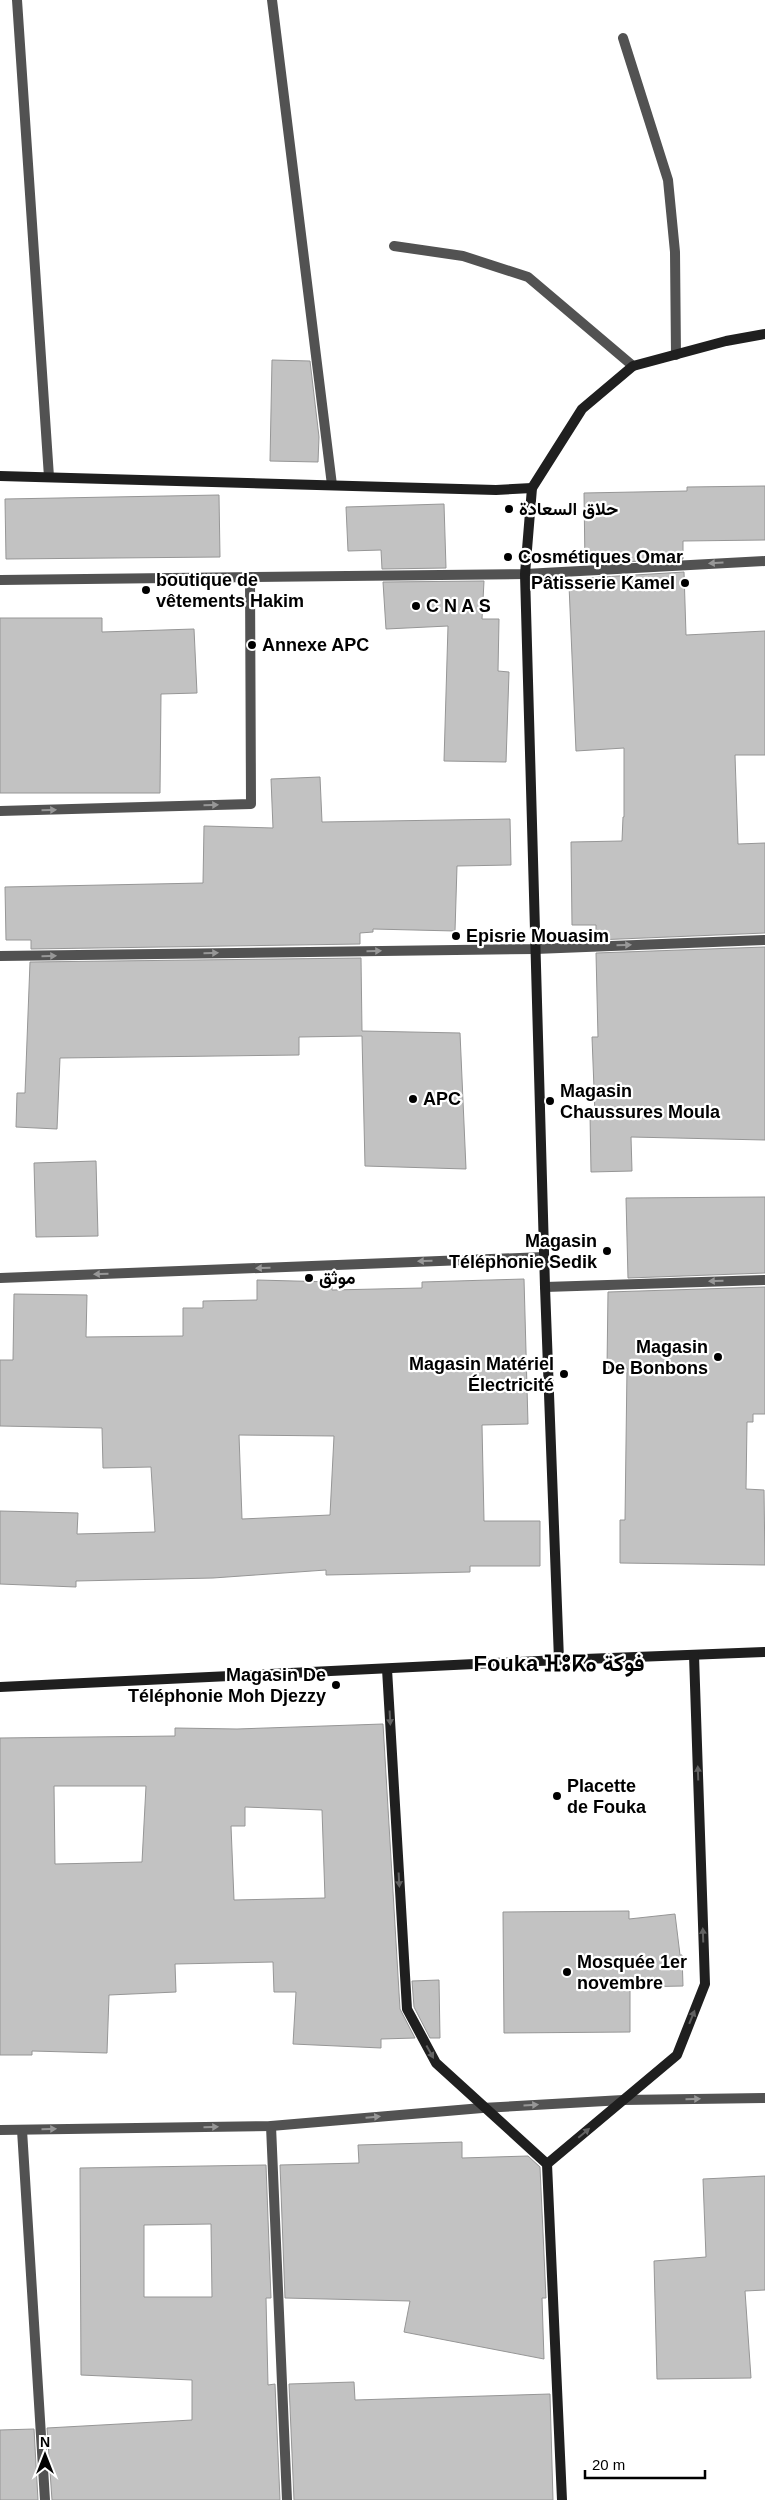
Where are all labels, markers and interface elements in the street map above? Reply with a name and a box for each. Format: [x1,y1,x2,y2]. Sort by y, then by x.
place label: حلاق السعادة [519,499,618,519]
marker: حلاق السعادة [503,503,515,515]
place label: Cosmétiques Omar [518,547,683,567]
marker: Cosmétiques Omar [502,551,514,563]
one-way arrow [708,560,724,568]
place label: boutique de vêtements Hakim [156,570,304,611]
place label: Pâtisserie Kamel [531,573,675,593]
marker: Pâtisserie Kamel [679,577,691,589]
marker: boutique de vêtements Hakim [140,584,152,596]
place label: C N A S [426,596,491,616]
marker: C N A S [410,600,422,612]
place label: Annexe APC [262,635,369,655]
marker: Annexe APC [246,639,258,651]
one-way arrow [203,801,219,809]
one-way arrow [41,805,57,813]
place label: Episrie Mouasim [466,926,609,946]
marker: Episrie Mouasim [450,930,462,942]
one-way arrow [616,941,632,949]
one-way arrow [366,947,382,955]
one-way arrow [203,949,219,957]
one-way arrow [41,951,57,959]
place label: Magasin Chaussures Moula [560,1081,721,1122]
place label: APC [423,1089,461,1109]
marker: APC [407,1093,419,1105]
marker: Magasin Chaussures Moula [544,1095,556,1107]
place label: Magasin Téléphonie Sedik [449,1231,598,1272]
marker: Magasin Téléphonie Sedik [601,1245,613,1257]
one-way arrow [417,1258,433,1266]
one-way arrow [255,1264,271,1272]
place label: موثق [319,1268,356,1289]
one-way arrow [92,1271,108,1279]
marker: موثق [303,1272,315,1284]
one-way arrow [708,1278,724,1286]
place label: Magasin De Bonbons [602,1337,708,1378]
marker: Magasin De Bonbons [712,1351,724,1363]
place label: Magasin Matériel Électricité [409,1354,554,1395]
marker: Magasin Matériel Électricité [558,1368,570,1380]
district label: Fouka ⴼⵓⴽⴰ فوكة [473,1651,645,1677]
place label: Magasin De Téléphonie Moh Djezzy [128,1665,326,1706]
marker: Magasin De Téléphonie Moh Djezzy [330,1679,342,1691]
one-way arrow [386,1710,394,1726]
one-way arrow [694,1764,702,1780]
place label: Placette de Fouka [567,1776,647,1817]
marker: Placette de Fouka [551,1790,563,1802]
one-way arrow [395,1872,403,1888]
one-way arrow [699,1927,707,1943]
place label: Mosquée 1er novembre [577,1952,687,1993]
marker: Mosquée 1er novembre [561,1966,573,1978]
one-way arrow [688,2009,696,2024]
one-way arrow [426,2045,434,2059]
one-way arrow [686,2095,702,2103]
one-way arrow [523,2101,539,2109]
one-way arrow [366,2113,382,2121]
one-way arrow [203,2123,219,2131]
one-way arrow [41,2125,57,2133]
one-way arrow [577,2128,590,2139]
north arrow [20,2430,70,2480]
text: N [40,2434,50,2450]
scale bar [585,2448,705,2480]
text: 20 m [592,2456,625,2473]

